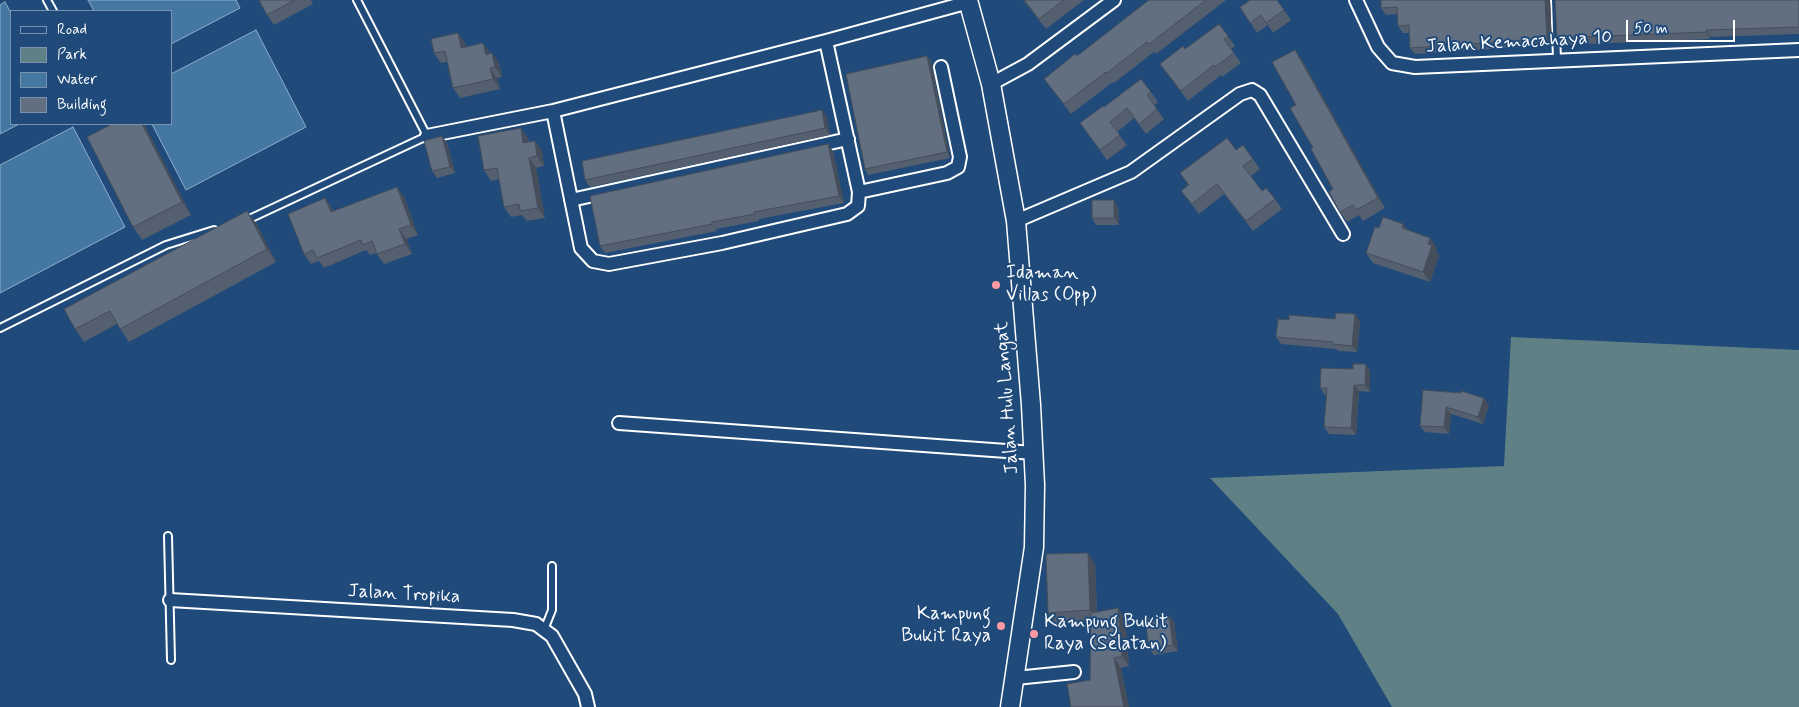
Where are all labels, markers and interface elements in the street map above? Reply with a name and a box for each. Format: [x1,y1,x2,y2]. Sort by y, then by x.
legend [10,10,172,125]
scale bar [1629,10,1738,42]
text: 50 m [1634,19,1668,39]
text: Road [57,20,87,40]
street label: Jalan Kemacahaya 10 [1425,27,1613,59]
text: Park [57,45,87,65]
text: Water [57,70,97,90]
text: Building [57,95,107,115]
place label: Idaman Villas (Opp) [1006,263,1097,307]
marker: Idaman Villas (Opp) [990,279,1002,291]
street label: Jalan Hulu Langat [991,321,1025,475]
street label: Jalan Tropika [347,581,461,609]
place label: Kampung Bukit Raya [901,604,991,648]
place label: Kampung Bukit Raya (Selatan) [1044,612,1168,656]
marker: Kampung Bukit Raya [995,620,1007,632]
marker: Kampung Bukit Raya (Selatan) [1028,628,1040,640]

